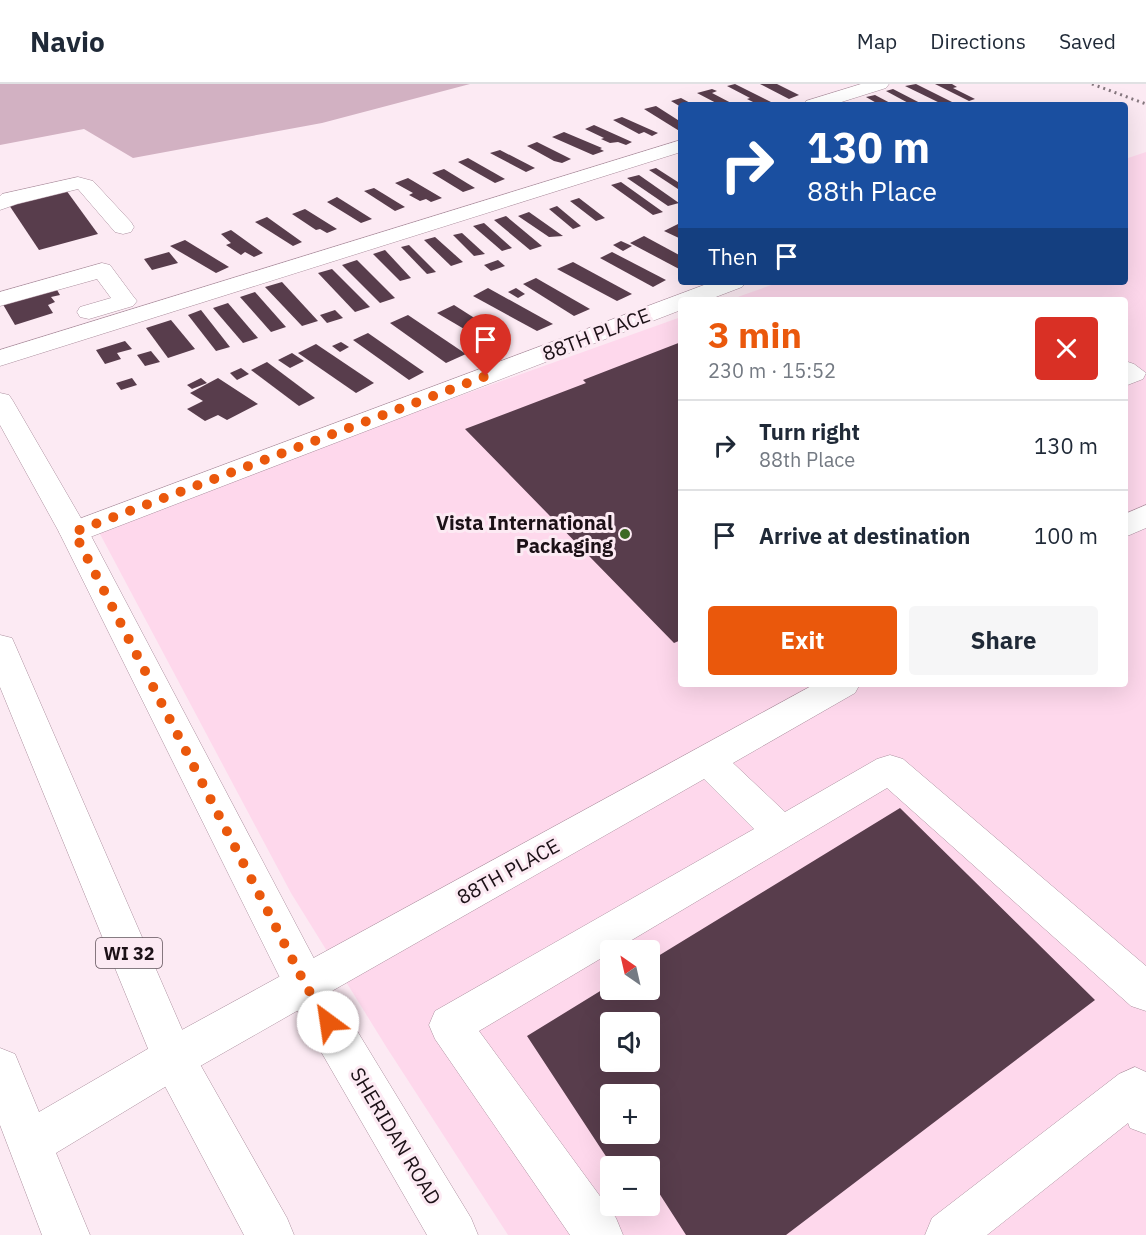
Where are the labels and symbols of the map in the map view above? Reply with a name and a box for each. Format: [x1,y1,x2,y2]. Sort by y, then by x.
street label: 88TH PLACE [538,301,654,367]
pin [460,314,511,376]
place label: Vista International Packaging [436,509,614,559]
marker: Vista International Packaging [618,527,632,541]
street label: 88TH PLACE [452,832,564,910]
road number: WI 32 [96,938,162,968]
north arrow [600,940,660,1000]
position arrow [296,990,360,1054]
street label: SHERIDAN ROAD [344,1062,448,1210]

